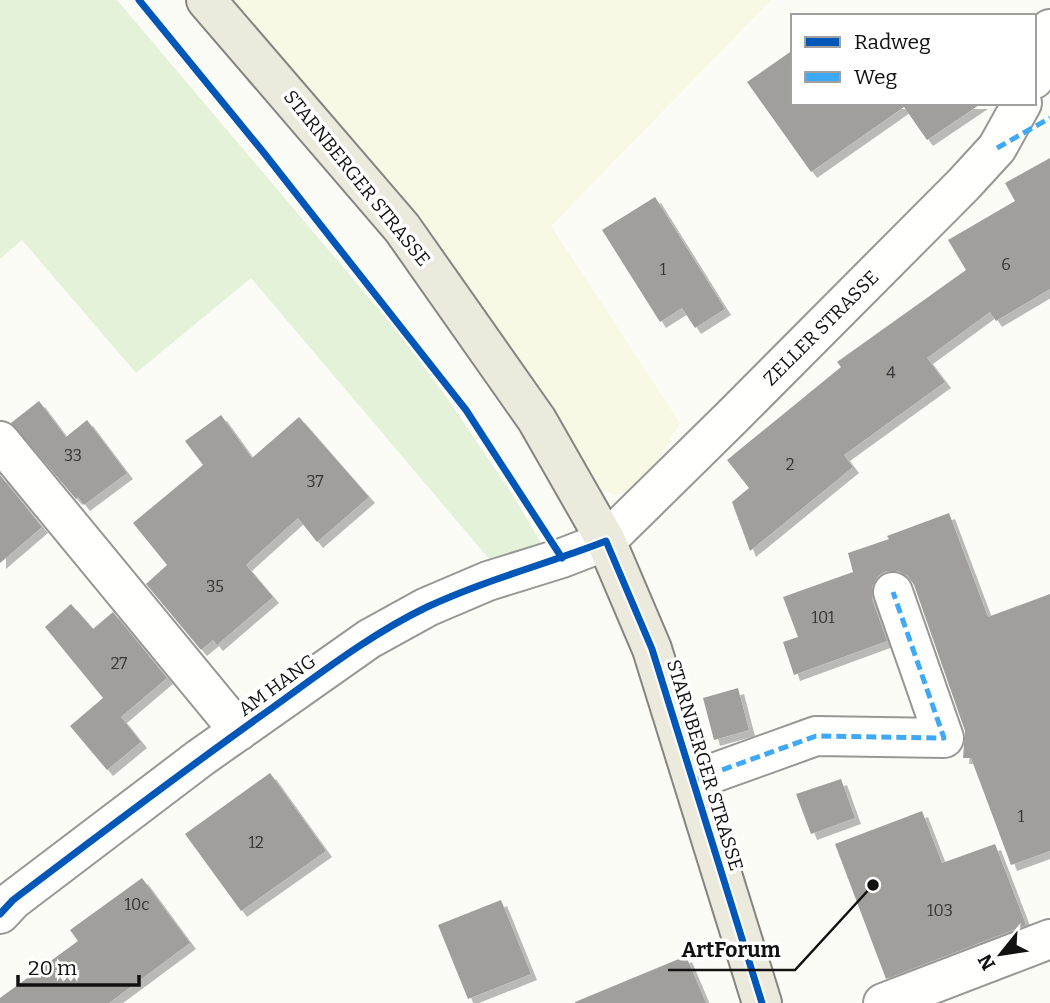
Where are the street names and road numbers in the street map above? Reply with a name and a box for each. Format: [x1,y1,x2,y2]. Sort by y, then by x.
street label: STARNBERGER STRASSE [279,85,435,271]
street label: ZELLER STRASSE [759,266,883,390]
street label: AM HANG [234,649,320,721]
street label: STARNBERGER STRASSE [662,657,748,873]

